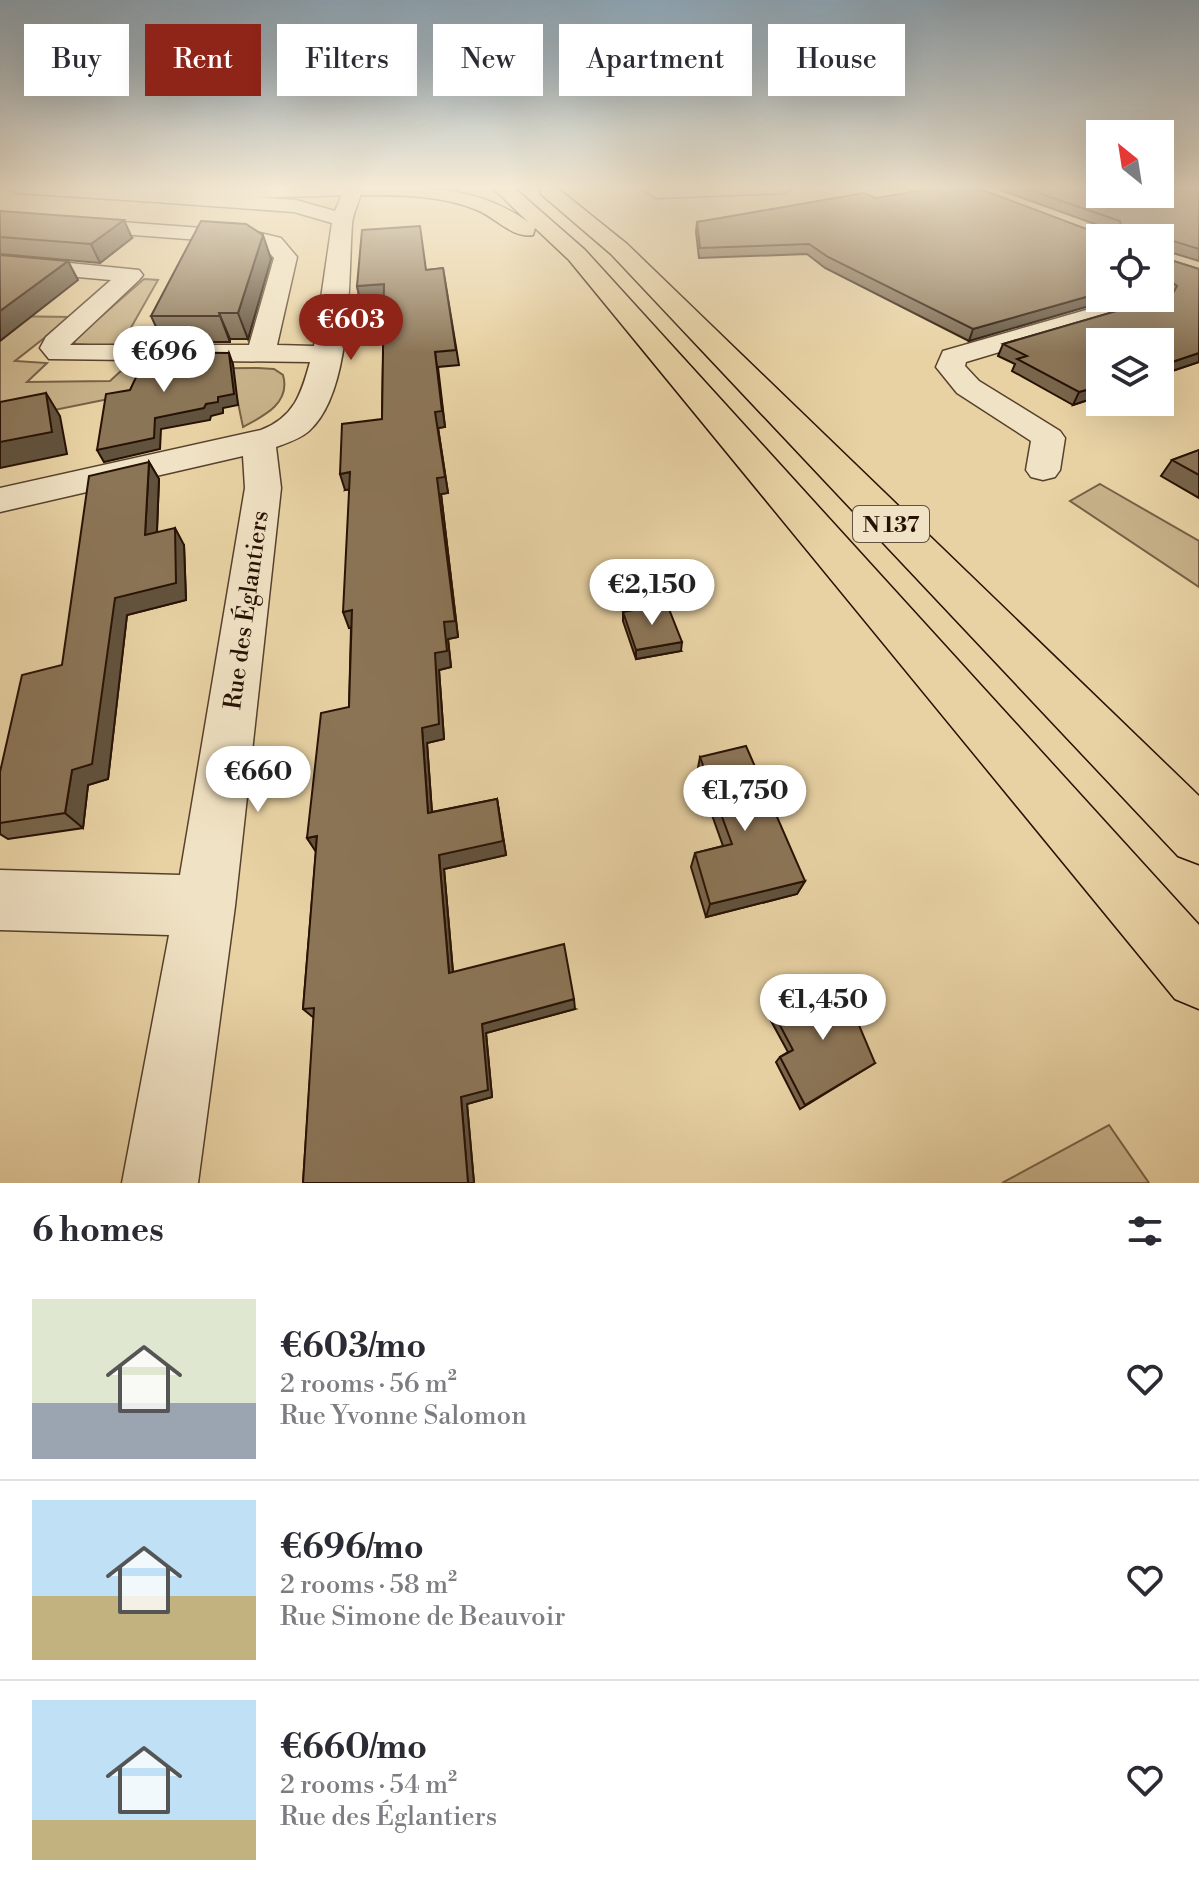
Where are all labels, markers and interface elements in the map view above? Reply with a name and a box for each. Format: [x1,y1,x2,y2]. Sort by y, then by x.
chip: Buy [24,24,129,96]
chip: Rent [145,24,261,96]
chip: Filters [277,24,417,96]
chip: New [433,24,543,96]
chip: Apartment [559,24,752,96]
chip: House [768,24,905,96]
north arrow [1086,120,1174,208]
map controls [1086,120,1174,416]
button: locate [1086,224,1174,312]
pin: €603 [304,294,398,362]
text: €603 [317,304,385,336]
pin: €696 [117,326,211,394]
button: layers [1086,328,1174,416]
text: €696 [131,336,197,368]
road number: N 137 [853,506,929,542]
street label: Rue des Églantiers [217,509,276,712]
pin: €2,150 [587,559,717,627]
text: €2,150 [608,569,697,601]
pin: €660 [211,746,305,814]
text: €660 [224,756,292,788]
pin: €1,750 [680,765,810,833]
text: €1,750 [701,775,789,807]
pin: €1,450 [758,974,888,1042]
text: €1,450 [778,984,868,1016]
icon: filters [1123,1209,1167,1253]
text: 6 homes [32,1210,164,1252]
text: €603/mo [280,1326,426,1368]
icon: home [96,1331,192,1427]
icon: heart [1123,1357,1167,1401]
text: 2 rooms · 56 m² [280,1368,457,1400]
text: Rue Yvonne Salomon [280,1400,527,1432]
text: €696/mo [280,1527,424,1569]
icon: home [96,1532,192,1628]
icon: heart [1123,1558,1167,1602]
text: 2 rooms · 58 m² [280,1569,457,1601]
text: Rue Simone de Beauvoir [280,1601,566,1633]
text: €660/mo [280,1727,427,1769]
icon: home [96,1732,192,1828]
icon: heart [1123,1758,1167,1802]
text: 2 rooms · 54 m² [280,1769,457,1801]
text: Rue des Églantiers [280,1801,497,1833]

